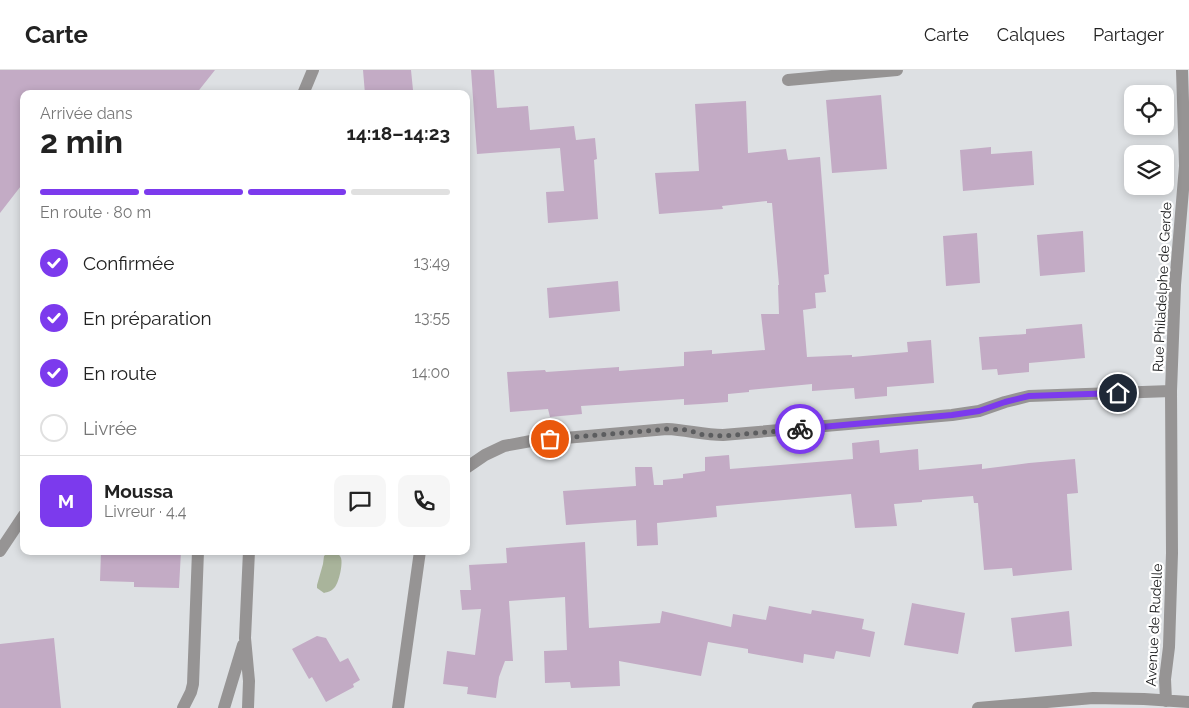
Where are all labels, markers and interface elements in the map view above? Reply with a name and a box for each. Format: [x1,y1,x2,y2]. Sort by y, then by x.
text: Carte [25,20,88,49]
text: Carte [924,24,969,45]
text: Calques [997,24,1065,45]
text: Partager [1093,24,1164,45]
map controls [1124,85,1174,195]
button: locate [1124,85,1174,135]
text: Arrivée dans [40,104,132,123]
text: 14:18–14:23 [347,122,450,144]
text: 2 min [40,123,123,160]
button: layers [1124,145,1174,195]
street label: Rue Philadelphe de Gerde [1150,202,1174,372]
text: En route · 80 m [40,203,151,222]
icon: check [40,249,68,277]
text: Confirmée [83,252,174,274]
text: 13:49 [413,253,450,272]
icon: check [40,304,68,332]
text: En préparation [83,307,212,329]
text: 13:55 [414,308,450,327]
icon: check [40,359,68,387]
text: En route [83,362,157,384]
text: 14:00 [412,363,450,382]
pin [1097,372,1139,414]
icon: home [1104,379,1132,407]
courier [775,404,825,454]
icon: bike [786,415,814,443]
text: Livrée [83,417,137,439]
pin [529,418,571,460]
icon: bag [536,425,564,453]
button: chat [334,475,386,527]
button: phone [398,475,450,527]
text: Moussa [104,480,173,502]
text: M [58,490,74,512]
text: Livreur · 4.4 [104,502,187,521]
street label: Avenue de Rudelle [1143,563,1165,687]

